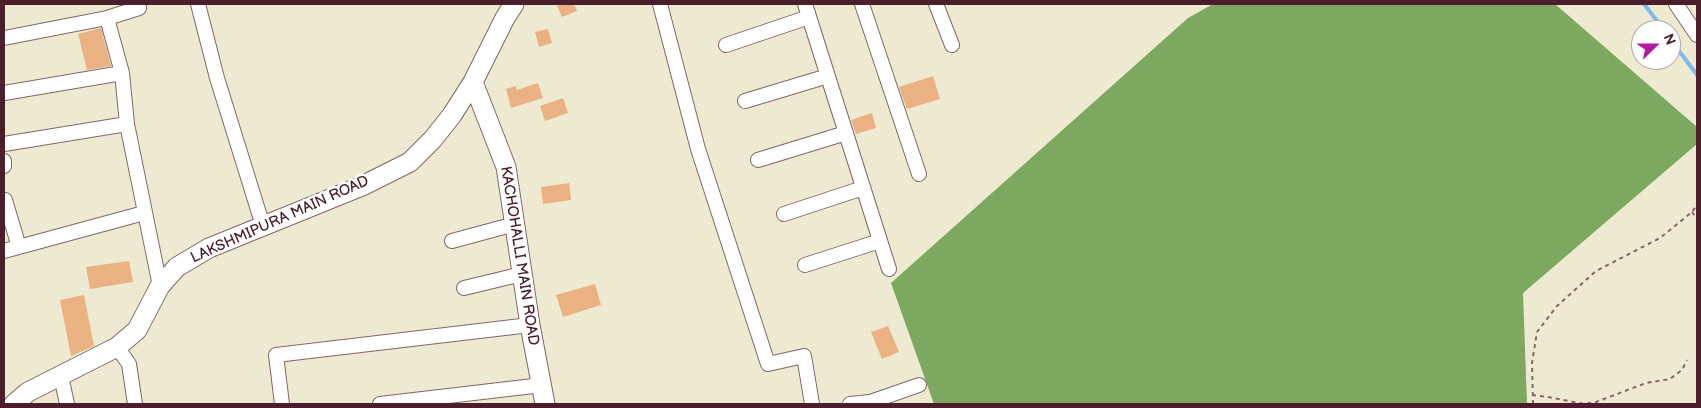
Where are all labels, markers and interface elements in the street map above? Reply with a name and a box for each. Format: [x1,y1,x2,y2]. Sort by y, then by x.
north arrow [1631,20,1681,70]
text: N [1660,32,1679,48]
street label: KACHOHALLI MAIN ROAD [496,165,542,347]
street label: LAKSHMIPURA MAIN ROAD [188,172,372,268]

